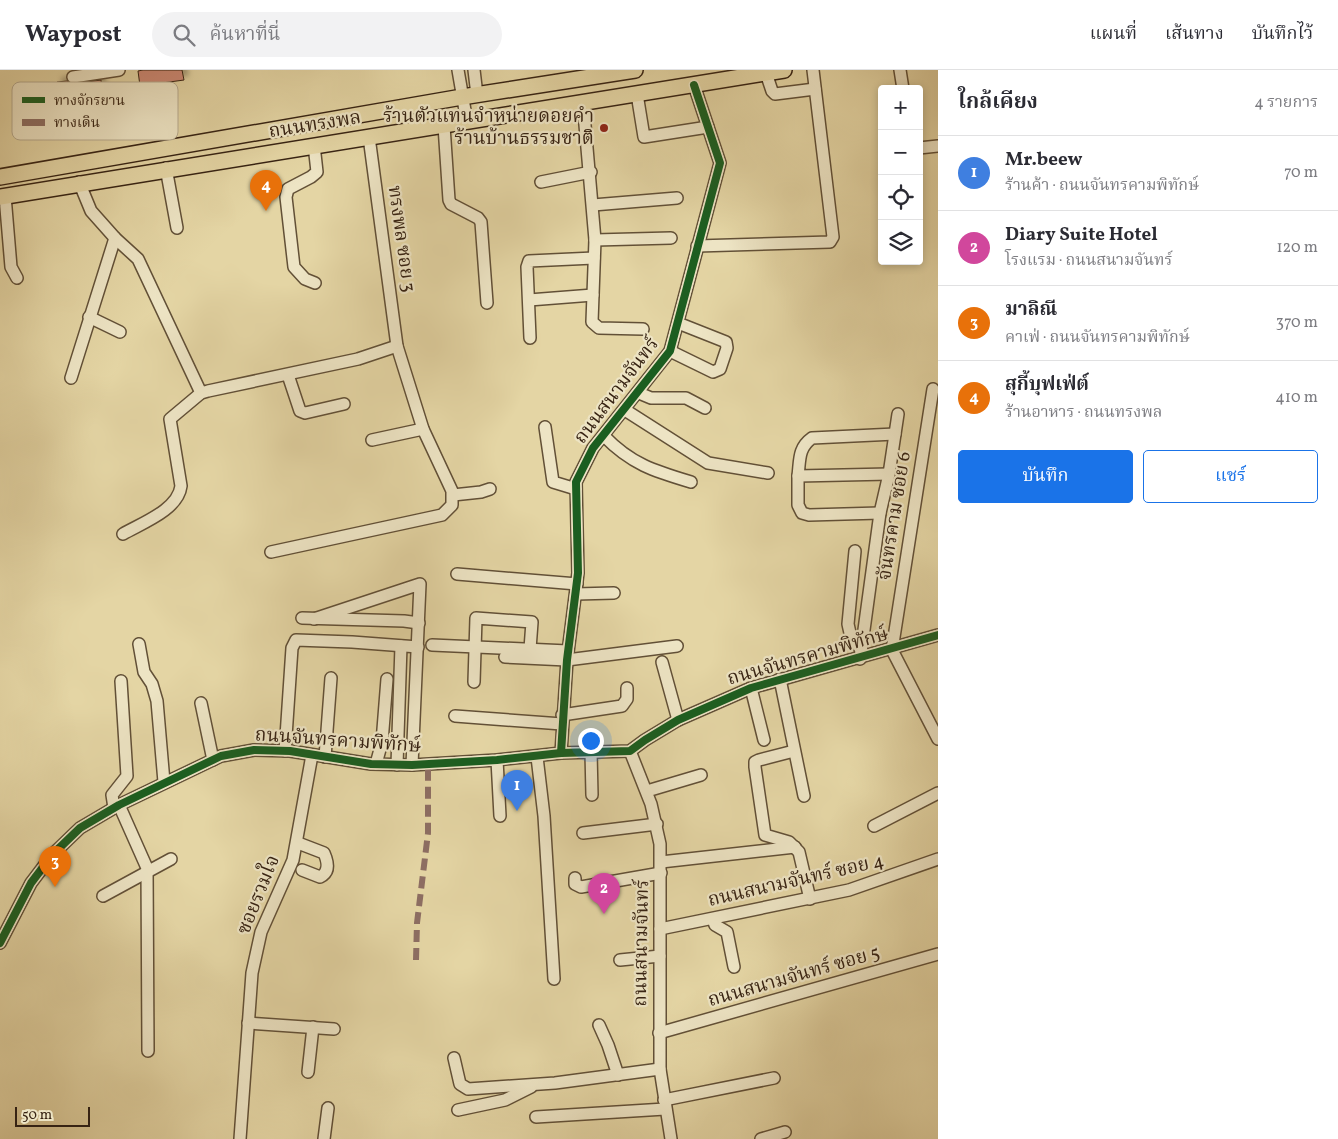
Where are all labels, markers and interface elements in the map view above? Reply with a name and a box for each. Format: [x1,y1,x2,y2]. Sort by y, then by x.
search box [152,12,502,57]
text: Waypost [25,18,122,52]
icon: search [170,21,198,49]
text: ค้นหาที่นี่ [210,22,280,48]
text: แผนที่ [1090,22,1137,47]
text: เส้นทาง [1165,22,1224,47]
text: บันทึกไว้ [1252,22,1313,47]
legend [12,82,178,140]
map controls [878,85,923,265]
button: + [878,85,923,130]
text: ใกล้เคียง [958,88,1038,117]
text: ทางจักรยาน [54,92,125,111]
text: 4 รายการ [1254,92,1318,114]
place label: ร้านตัวแทนจำหน่ายดอยคำ ร้านบ้านธรรมชาติ [383,104,594,152]
street label: ถนนทรงพล [267,105,363,145]
text: ทางเดิน [54,114,100,133]
marker: ร้านตัวแทนจำหน่ายดอยคำ ร้านบ้านธรรมชาติ [598,122,610,134]
button: − [878,130,923,175]
text: Mr.beew [1005,147,1082,173]
text: 1 [971,162,977,184]
text: 70 m [1284,162,1318,184]
pin: 4 [250,170,282,211]
button: locate [878,175,923,220]
text: ร้านค้า · ถนนจันทรคามพิทักษ์ [1005,175,1199,197]
street label: ทรงพล ซอย 3 [381,184,421,294]
button: layers [878,220,923,265]
text: Diary Suite Hotel [1005,222,1158,248]
text: 2 [970,237,978,259]
text: 120 m [1276,237,1318,259]
text: โรงแรม · ถนนสนามจันทร์ [1005,250,1172,272]
text: มาลิณี [1005,297,1057,323]
text: 3 [970,312,978,334]
text: 370 m [1276,312,1318,334]
text: คาเฟ่ · ถนนจันทรคามพิทักษ์ [1005,327,1190,349]
street label: ถนนสนามจันทร์ [568,332,666,450]
text: สุกี้บุฟเฟ่ต์ [1005,372,1089,398]
text: 4 [969,387,979,409]
text: 410 m [1275,387,1318,409]
text: ร้านอาหาร · ถนนทรงพล [1005,402,1162,424]
street label: จันทรคาม ซอย 6 [872,450,918,582]
button: บันทึก [958,450,1133,503]
button: แชร์ [1143,450,1318,503]
street label: ถนนจันทรคามพิทักษ์ [724,622,892,692]
street label: ถนนจันทรคามพิทักษ์ [254,722,422,760]
your location [578,728,604,754]
pin: 1 [501,770,533,811]
pin: 3 [39,846,71,887]
street label: ถนนสนามจันทร์ ซอย 4 [705,848,887,914]
street label: ซอยรวมใจ [229,851,287,938]
pin: 2 [588,873,620,914]
street label: ถนนสนามจันทร์ [628,878,656,1007]
street label: ถนนสนามจันทร์ ซอย 5 [705,940,883,1014]
scale bar [15,1104,90,1127]
text: 50 m [22,1106,52,1125]

